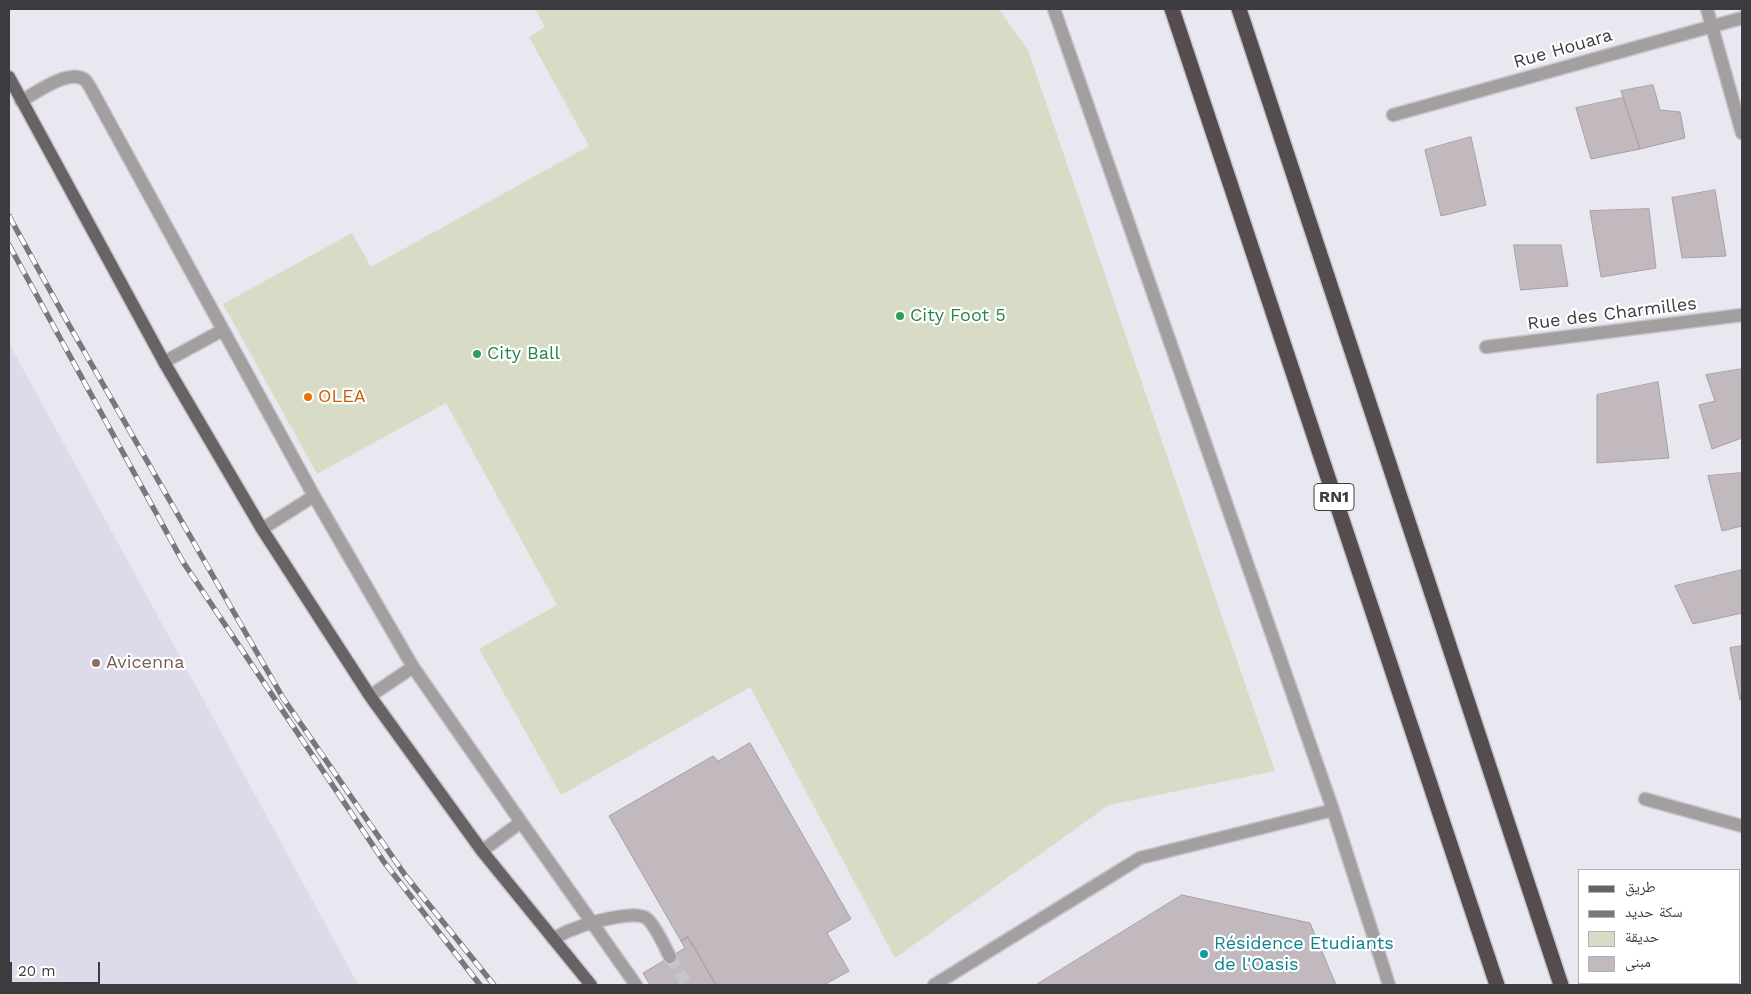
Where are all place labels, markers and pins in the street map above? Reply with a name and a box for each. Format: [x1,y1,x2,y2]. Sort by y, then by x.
place label: City Foot 5 [910,305,1006,327]
marker: City Foot 5 [894,310,906,322]
place label: City Ball [487,343,560,365]
marker: City Ball [471,348,483,360]
place label: OLEA [318,386,366,408]
marker: OLEA [302,391,314,403]
place label: Avicenna [106,652,184,674]
marker: Avicenna [90,657,102,669]
place label: Résidence Etudiants de l'Oasis [1214,933,1394,976]
marker: Résidence Etudiants de l'Oasis [1198,948,1210,960]

